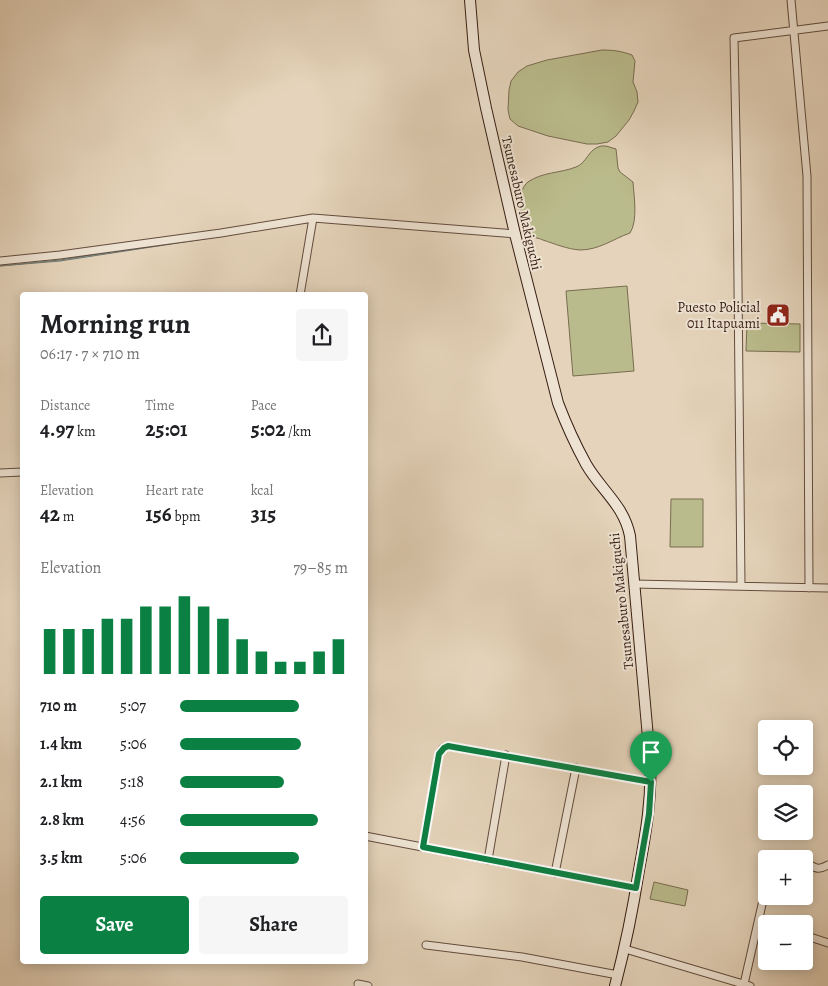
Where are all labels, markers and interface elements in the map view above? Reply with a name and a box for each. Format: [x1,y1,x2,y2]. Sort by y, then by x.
street label: Tsunesaburo Makiguchi [497,134,546,272]
place label: Puesto Policial 011 Itapuami [677,298,761,333]
public building icon: Puesto Policial 011 Itapuami [765,302,791,328]
text: Morning run [40,305,190,343]
button: share [296,309,348,361]
text: 06:17 · 7 × 710 m [40,343,140,365]
text: Distance [40,396,90,415]
text: Time [145,396,174,415]
text: Pace [251,396,277,415]
text: 4.97 [40,415,74,443]
text: 25:01 [145,415,188,443]
text: 5:02 [251,415,285,443]
text: km [74,422,96,441]
text: /km [285,422,311,441]
text: Elevation [40,481,94,500]
text: Heart rate [145,481,204,500]
text: kcal [251,481,273,500]
text: 42 [40,500,60,528]
text: 156 [145,500,172,528]
text: 315 [251,500,276,528]
text: m [60,507,74,526]
text: bpm [172,507,201,526]
street label: Tsunesaburo Makiguchi [605,532,638,670]
text: Elevation [40,557,101,579]
text: 79–85 m [293,557,348,579]
text: 710 m [40,695,77,717]
text: 5:07 [120,695,146,717]
map controls [758,720,813,970]
button: locate [758,720,813,775]
pin [630,731,672,782]
text: 1.4 km [40,733,82,755]
text: 5:06 [120,733,147,755]
icon: arrive [637,738,665,766]
text: 2.1 km [40,771,82,793]
text: 5:18 [120,771,144,793]
button: layers [758,785,813,840]
text: 2.8 km [40,809,84,831]
text: 4:56 [120,809,145,831]
text: 3.5 km [40,847,83,869]
text: 5:06 [120,847,147,869]
button: + [758,850,813,905]
button: Save [40,896,189,954]
button: Share [199,896,348,954]
button: − [758,915,813,970]

